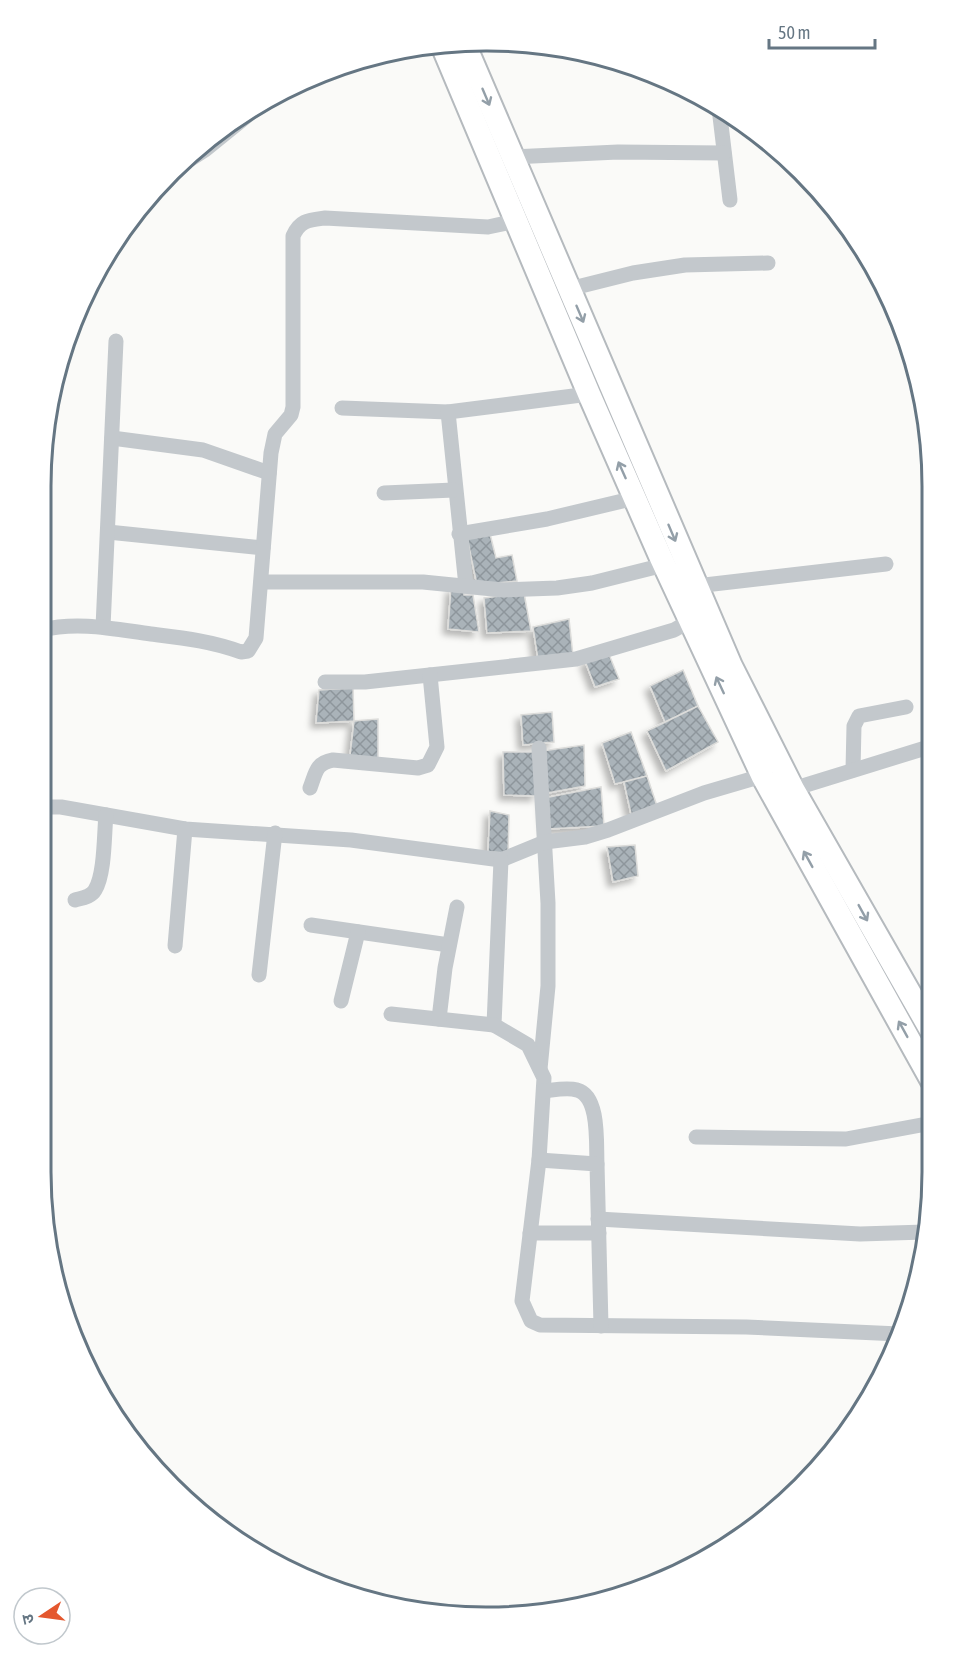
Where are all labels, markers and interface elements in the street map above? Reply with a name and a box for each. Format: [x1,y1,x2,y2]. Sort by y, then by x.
scale bar [769,12,876,50]
text: 50 m [778,22,810,43]
one-way arrow [481,87,492,105]
one-way arrow [575,305,586,323]
one-way arrow [616,461,627,479]
one-way arrow [667,523,679,541]
one-way arrow [714,677,726,695]
one-way arrow [802,851,814,868]
one-way arrow [858,904,869,922]
one-way arrow [897,1021,908,1039]
north arrow [12,1586,72,1646]
text: उ [17,1612,37,1626]

